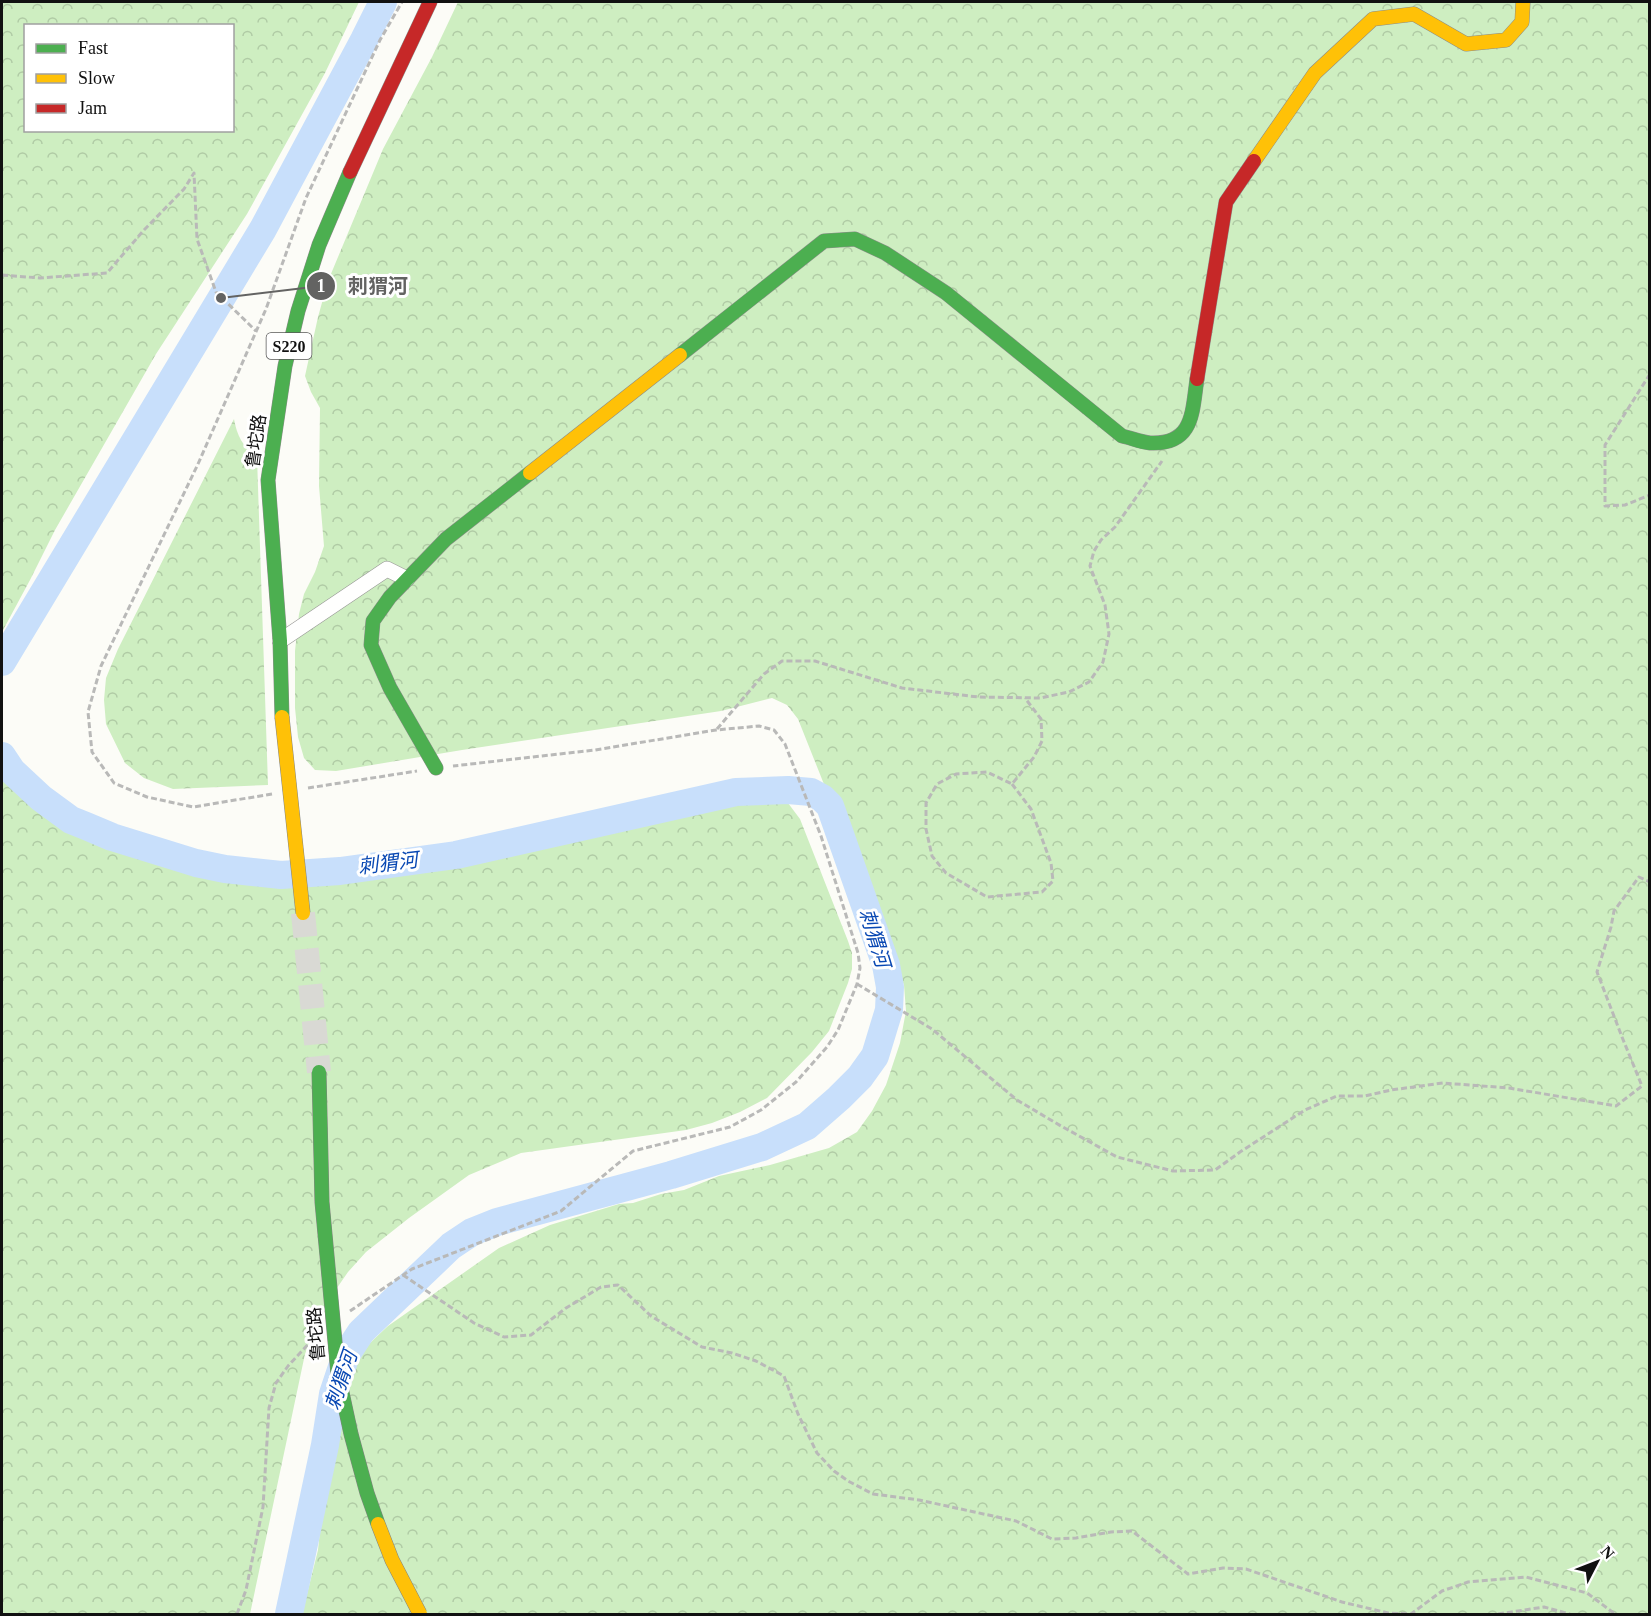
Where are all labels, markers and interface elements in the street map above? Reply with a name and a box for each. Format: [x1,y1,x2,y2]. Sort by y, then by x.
legend [24,24,234,132]
text: Fast [78,38,108,58]
text: Slow [78,68,115,88]
text: Jam [78,98,107,118]
callout: 刺猬河 [306,267,420,305]
text: 刺猬河 [348,275,408,297]
text: 1 [317,276,326,296]
road number: S220 [266,333,312,359]
street label: 鲁坨路 [242,413,270,469]
water label: 刺猬河 [357,848,423,878]
water label: 刺猬河 [856,906,895,974]
street label: 鲁坨路 [304,1306,328,1362]
water label: 刺猬河 [321,1344,362,1412]
north arrow [1567,1532,1627,1592]
text: N [1598,1542,1618,1563]

